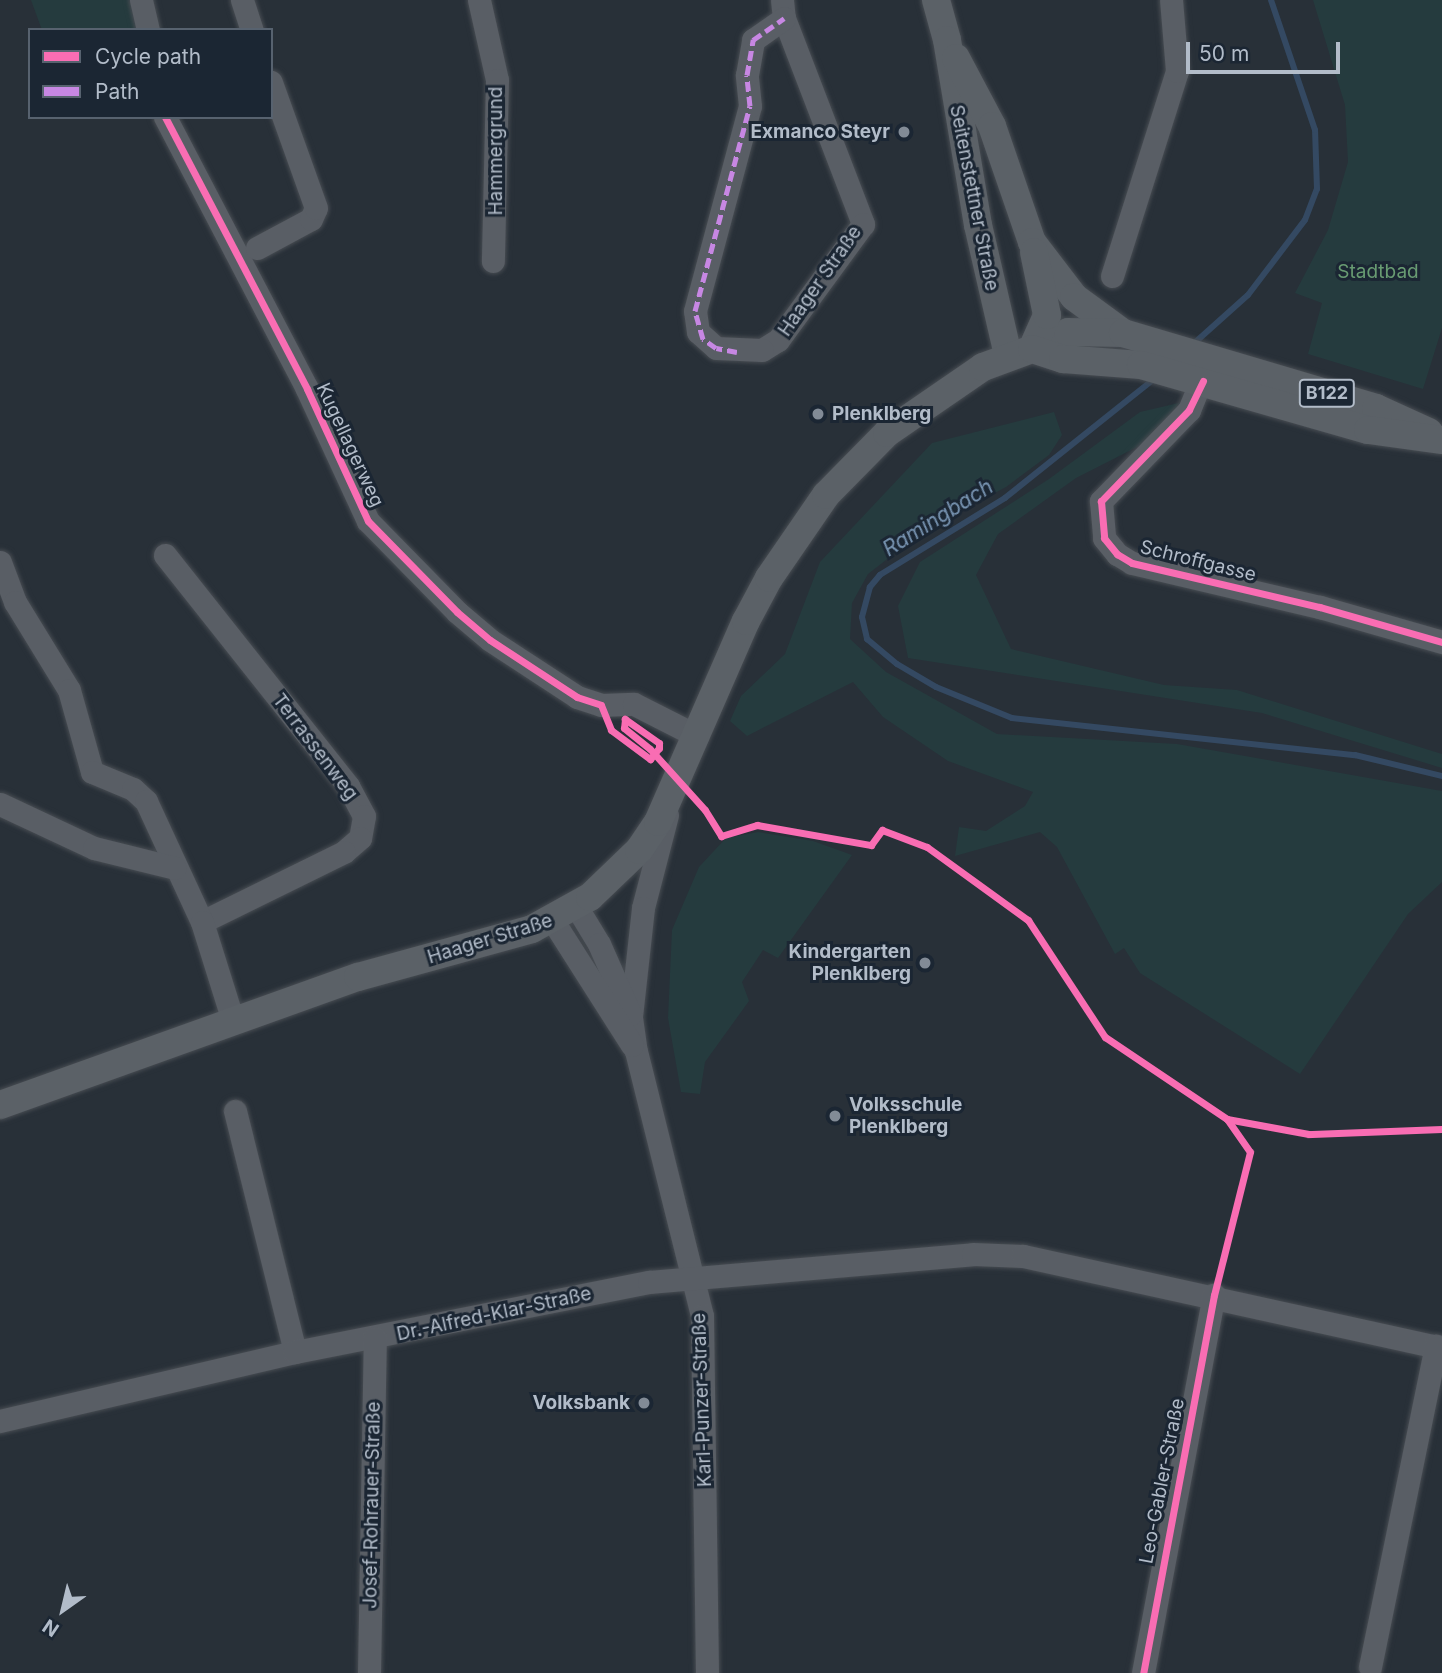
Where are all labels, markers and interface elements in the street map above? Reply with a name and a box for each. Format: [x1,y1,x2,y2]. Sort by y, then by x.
legend [28,28,273,119]
scale bar [1190,28,1344,72]
text: 50 m [1199,41,1249,66]
text: Cycle path [95,44,201,69]
text: Path [95,79,140,104]
street label: Hammergrund [485,87,507,215]
street label: Seitenstettner Straße [945,103,1003,293]
place label: Exmanco Steyr [751,121,890,143]
marker: Exmanco Steyr [896,124,912,140]
street label: Haager Straße [773,221,867,341]
park label: Stadtbad [1337,261,1419,283]
street label: Kugellagerweg [311,379,389,511]
road number: B122 [1297,379,1357,408]
place label: Plenklberg [832,403,931,425]
marker: Plenklberg [810,406,826,422]
water label: Ramingbach [878,474,998,562]
street label: Schroffgasse [1138,536,1258,586]
street label: Terrassenweg [268,689,362,805]
street label: Haager Straße [425,909,555,969]
place label: Kindergarten Plenklberg [789,941,911,985]
marker: Kindergarten Plenklberg [917,955,933,971]
place label: Volksschule Plenklberg [849,1094,962,1138]
marker: Volksschule Plenklberg [827,1108,843,1124]
street label: Dr.-Alfred-Klar-Straße [395,1282,593,1346]
street label: Karl-Punzer-Straße [688,1313,716,1487]
place label: Volksbank [532,1392,630,1414]
marker: Volksbank [636,1395,652,1411]
street label: Leo-Gabler-Straße [1135,1396,1189,1566]
street label: Josef-Rohrauer-Straße [359,1401,385,1609]
north arrow [28,1575,98,1645]
text: N [39,1614,63,1641]

